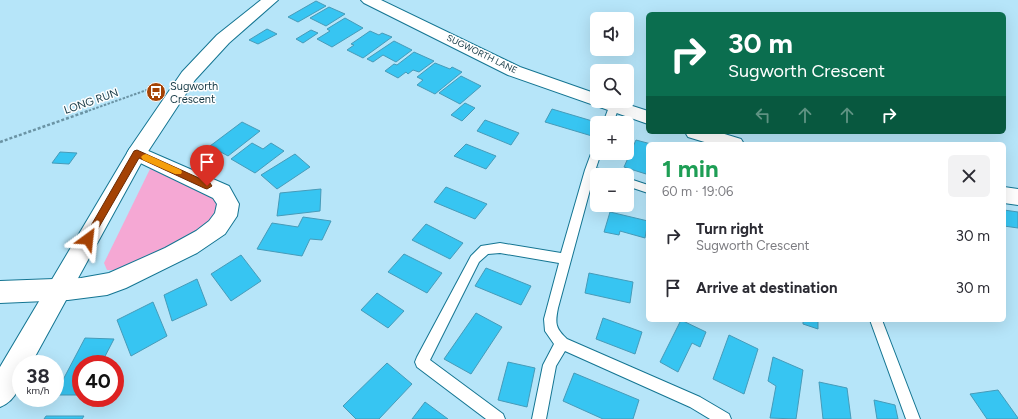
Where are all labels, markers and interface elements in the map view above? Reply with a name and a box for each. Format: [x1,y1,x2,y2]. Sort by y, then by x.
map controls [590,12,634,212]
button: sound [590,12,634,56]
text: 30 m [728,26,793,60]
icon: right [662,28,714,80]
street label: SUGWORTH LANE [445,32,519,75]
text: Sugworth Crescent [728,60,885,82]
button: search [590,64,634,108]
place label: Sugworth Crescent [170,80,218,106]
bus stop icon: Sugworth Crescent [145,81,167,103]
street label: LONG RUN [62,86,120,117]
icon: left [752,104,774,126]
icon: ahead [794,104,816,126]
icon: ahead [836,104,858,126]
icon: right [878,104,900,126]
button: + [590,116,634,160]
pin [190,145,224,186]
icon: arrive [196,151,218,173]
text: 1 min [662,154,719,183]
button: close [948,155,990,197]
button: − [590,168,634,212]
text: 60 m · 19:06 [662,184,733,199]
position arrow [67,218,109,260]
text: Turn right [696,220,764,238]
icon: right [662,225,684,247]
text: 30 m [956,227,990,245]
text: Sugworth Crescent [696,238,809,253]
icon: arrive [662,277,684,299]
text: Arrive at destination [696,279,837,297]
text: 30 m [956,279,990,297]
speed limit sign: 40 [72,355,124,407]
text: 38 [26,364,50,388]
text: km/h [27,384,49,397]

